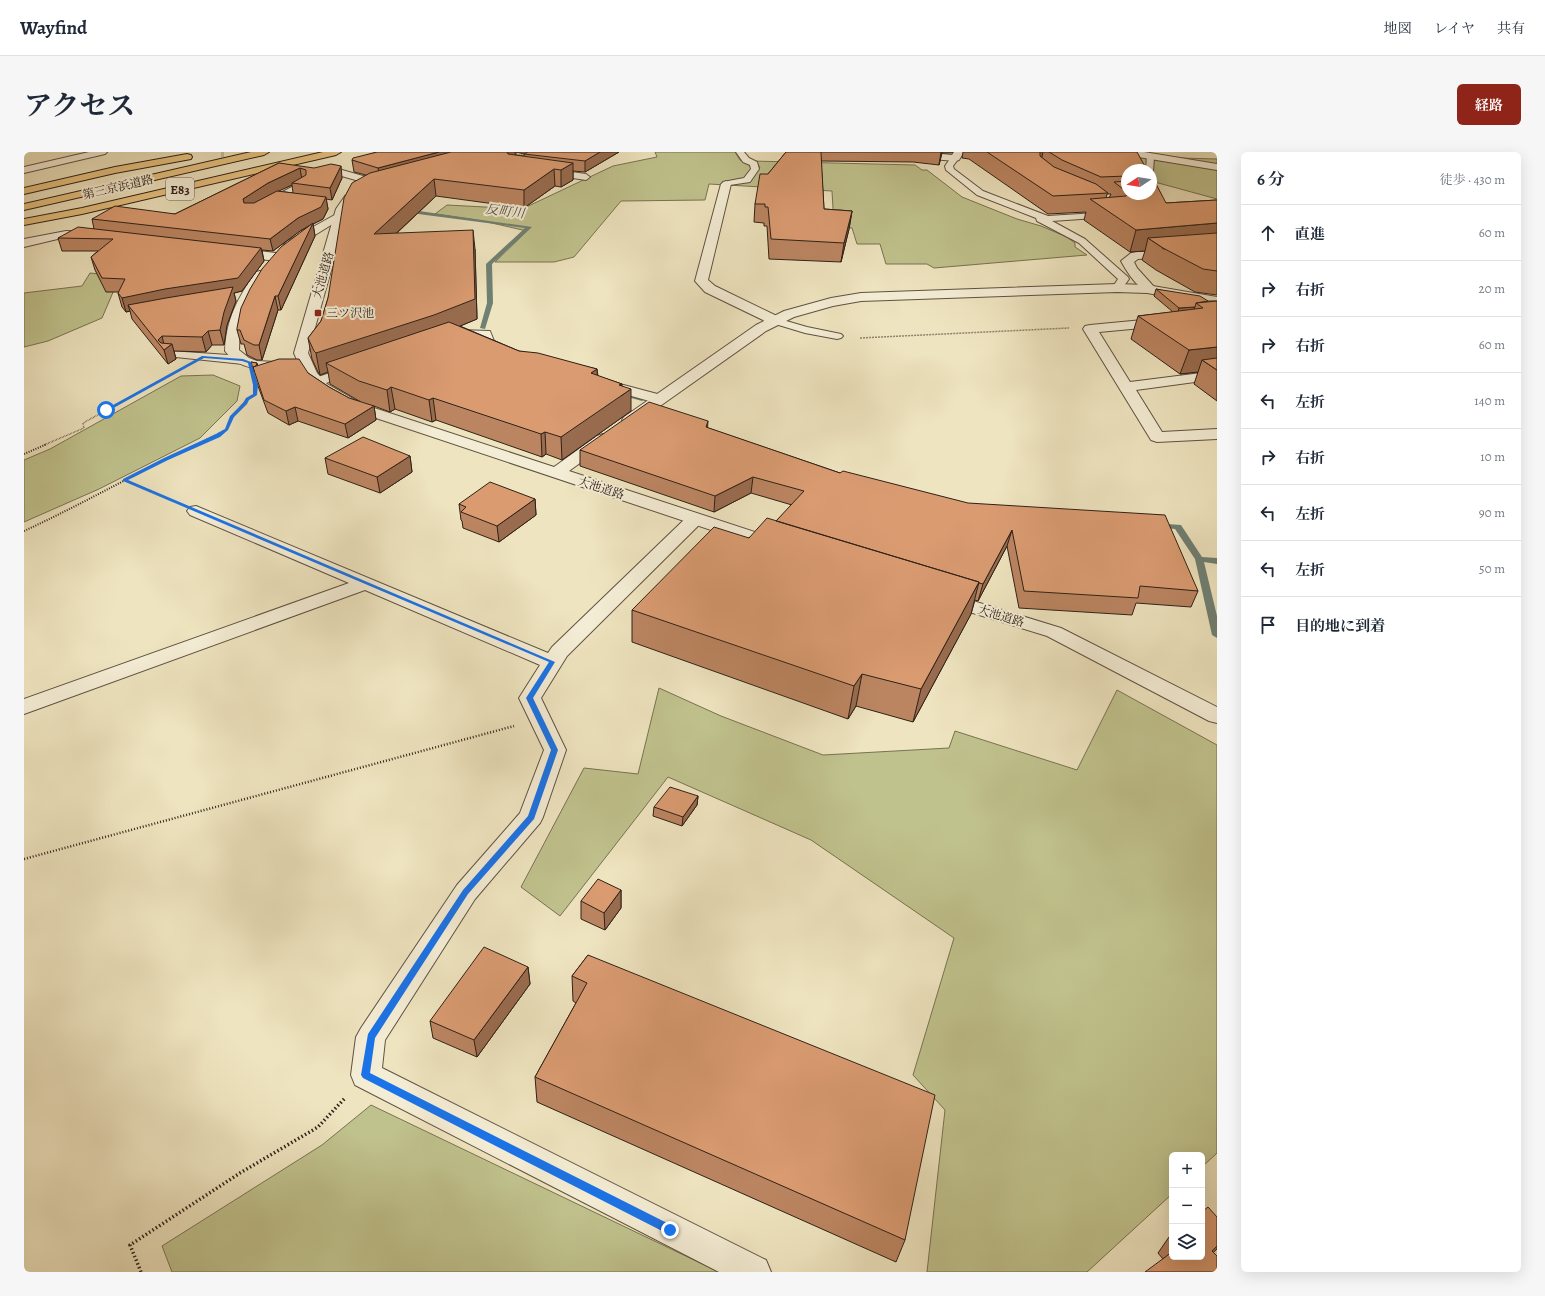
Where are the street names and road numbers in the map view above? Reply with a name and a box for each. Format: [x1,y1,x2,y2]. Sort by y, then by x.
street label: 第三京浜道路 [81,171,155,203]
road number: E83 [166,178,194,200]
street label: 大池道路 [309,250,337,300]
street label: 大池道路 [576,473,626,503]
street label: 大池道路 [976,601,1026,631]

